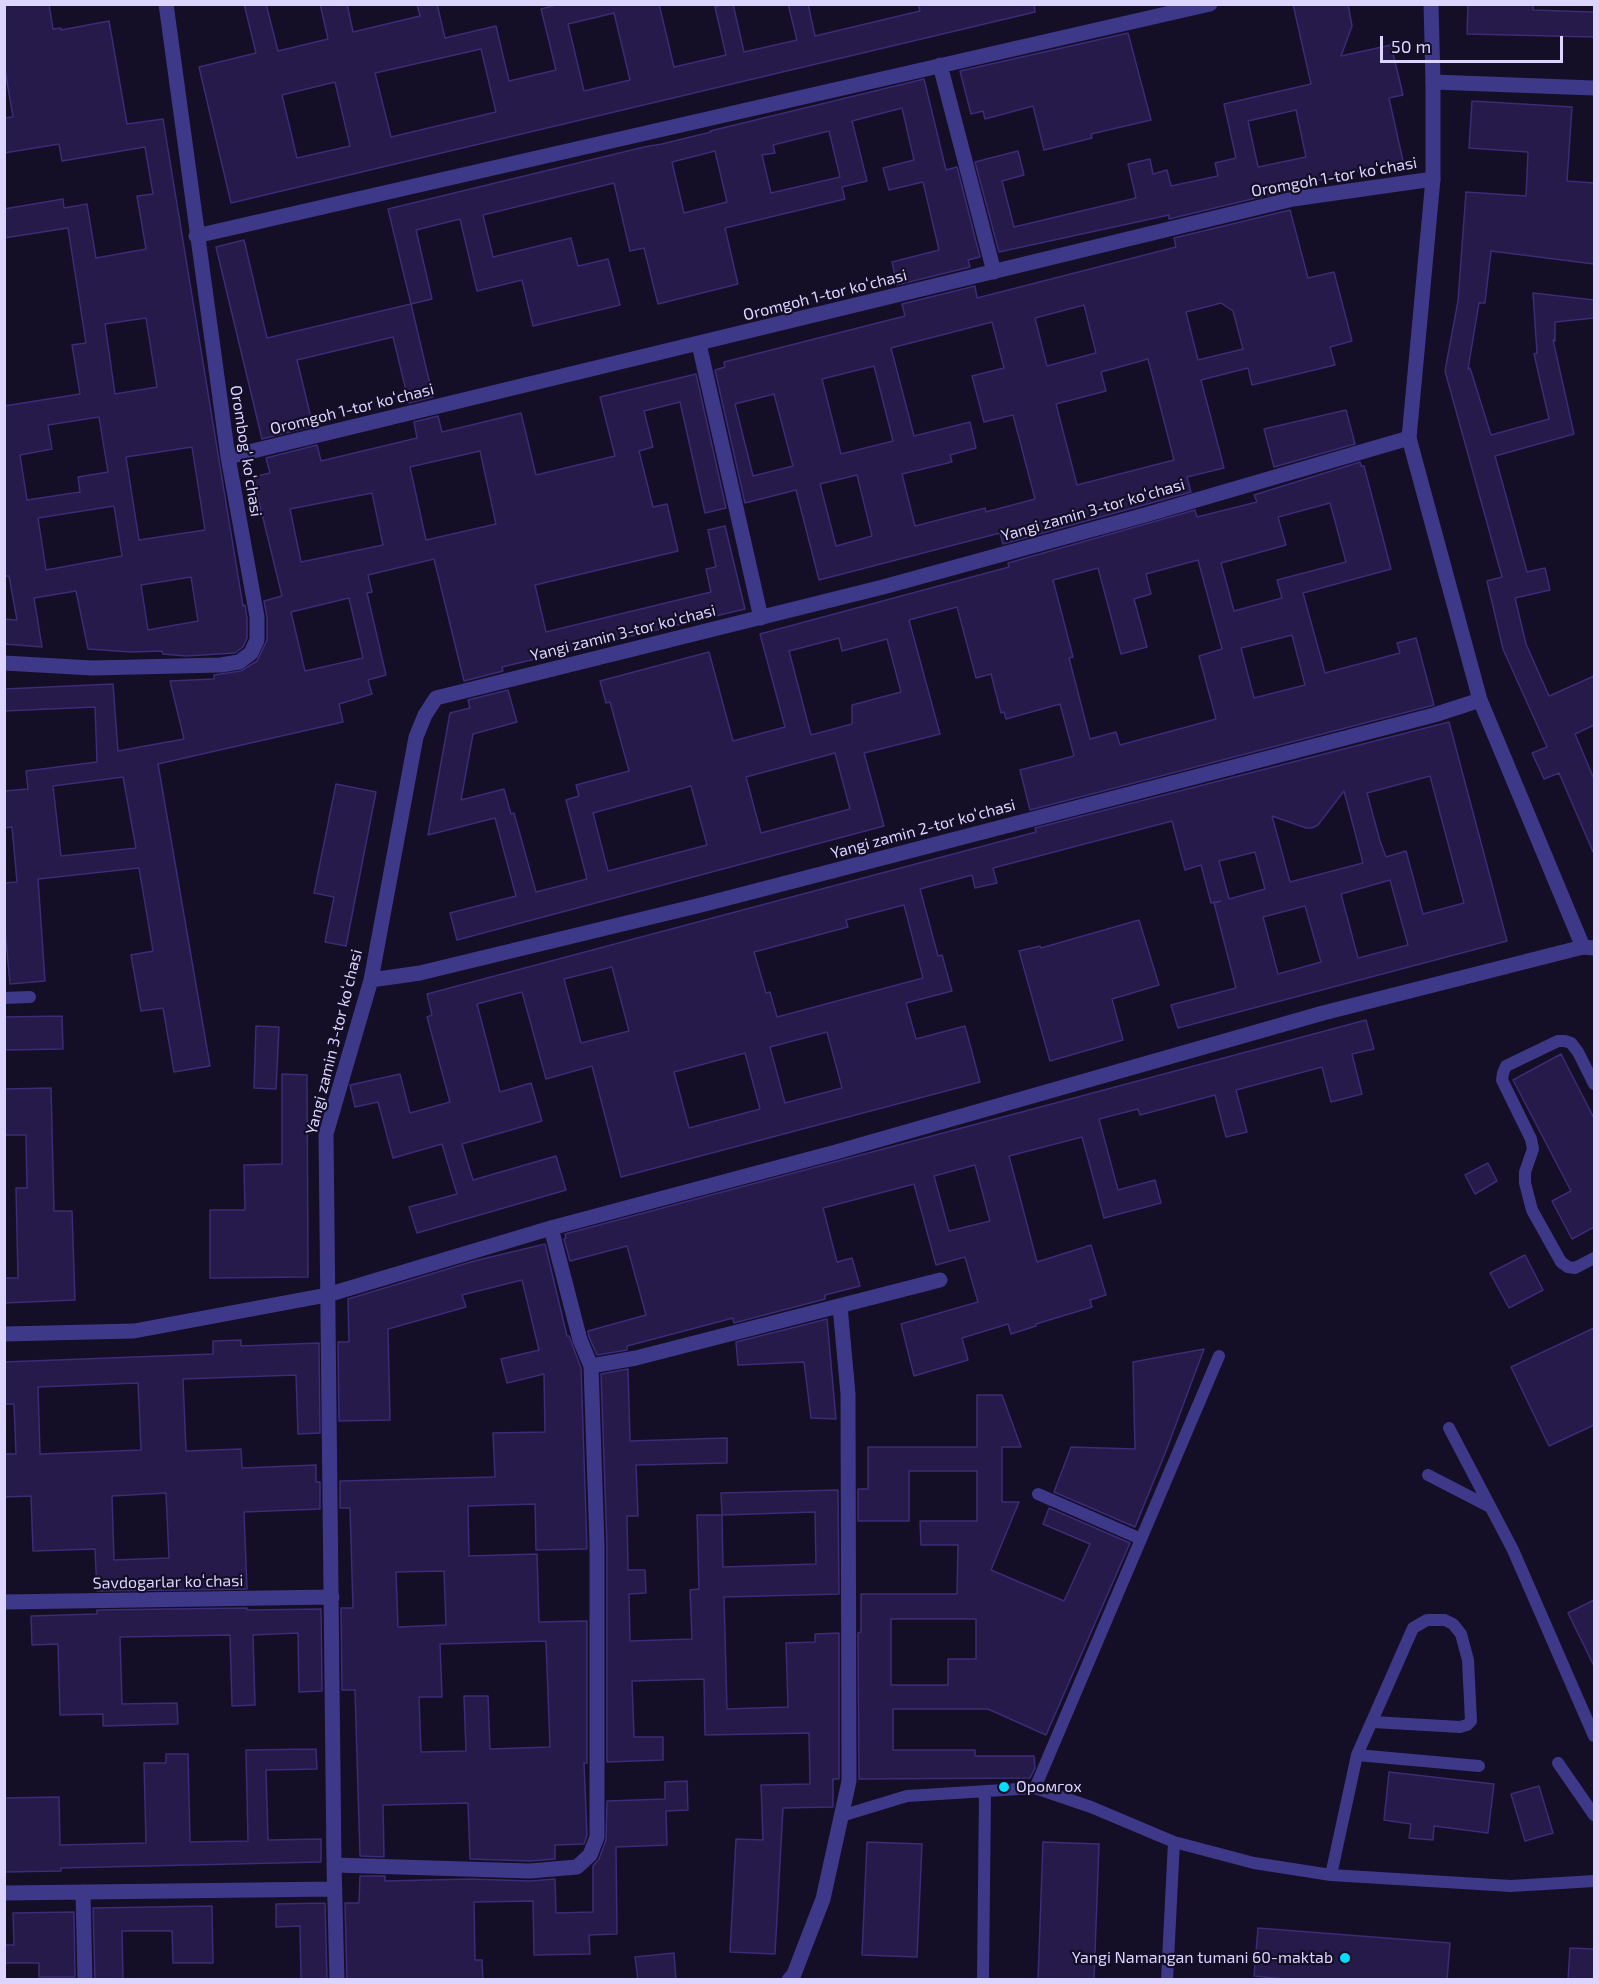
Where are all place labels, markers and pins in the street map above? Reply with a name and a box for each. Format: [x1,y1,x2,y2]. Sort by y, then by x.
place label: Оромгох [1016,1777,1082,1797]
marker: Оромгох [997,1780,1011,1794]
place label: Yangi Namangan tumani 60-maktab [1072,1948,1333,1968]
marker: Yangi Namangan tumani 60-maktab [1338,1951,1352,1965]

